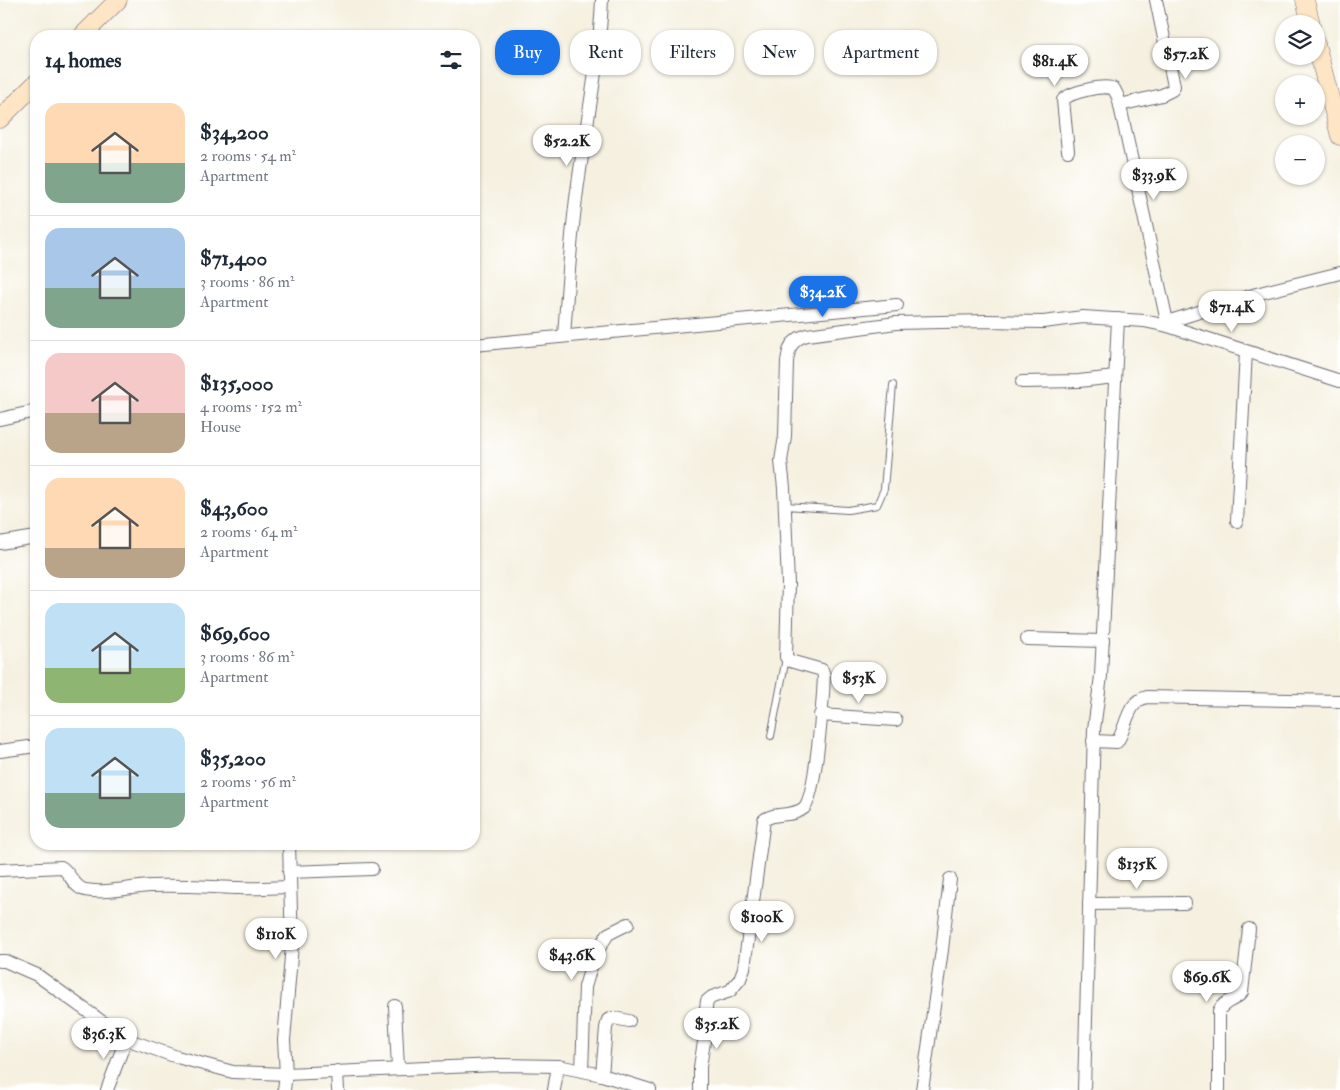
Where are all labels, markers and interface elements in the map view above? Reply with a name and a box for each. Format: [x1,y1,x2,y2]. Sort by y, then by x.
map controls [1275,15,1325,185]
button: layers [1275,15,1325,65]
chip: Buy [495,30,560,75]
chip: Rent [570,30,641,75]
chip: Filters [651,30,734,75]
chip: New [744,30,814,75]
chip: Apartment [824,30,937,75]
pin: $57.2K [1145,38,1227,80]
pin: $81.4K [1014,44,1096,87]
text: $57.2K [1163,44,1209,64]
icon: filters [437,46,465,74]
text: 14 homes [45,47,122,74]
text: $81.4K [1032,51,1078,71]
button: + [1275,75,1325,125]
text: $34,200 [200,119,269,146]
icon: home [85,123,145,183]
pin: $52.2K [526,124,608,167]
text: $52.2K [544,131,590,151]
button: − [1275,135,1325,185]
text: 2 rooms · 54 m² [200,146,296,166]
pin: $33.9K [1113,158,1195,201]
text: $33.9K [1132,165,1176,185]
text: Apartment [200,166,268,186]
text: $71,400 [200,245,267,272]
icon: home [85,248,145,308]
text: 3 rooms · 86 m² [200,272,294,292]
pin: $34.2K [782,276,864,318]
text: $34.2K [800,282,846,302]
pin: $71.4K [1191,290,1273,333]
text: Apartment [200,292,268,312]
text: $71.4K [1209,297,1255,317]
text: $135,000 [200,370,274,397]
icon: home [85,373,145,433]
text: 4 rooms · 152 m² [200,397,302,417]
text: House [200,417,241,437]
text: $43,600 [200,495,268,522]
icon: home [85,498,145,558]
text: 2 rooms · 64 m² [200,522,298,542]
text: Apartment [200,542,268,562]
text: $69,600 [200,620,270,647]
icon: home [85,623,145,683]
text: 3 rooms · 86 m² [200,647,294,667]
pin: $53K [829,662,889,704]
text: Apartment [200,667,268,687]
text: $53K [842,668,876,688]
text: $35,200 [200,745,266,772]
icon: home [85,748,145,808]
text: 2 rooms · 56 m² [200,772,296,792]
text: Apartment [200,792,268,812]
pin: $135K [1102,848,1172,890]
text: $135K [1117,854,1157,874]
pin: $100K [727,900,797,943]
text: $100K [741,907,783,927]
pin: $110K [241,918,311,960]
text: $110K [256,924,296,944]
pin: $43.6K [531,938,613,981]
text: $43.6K [549,945,595,965]
pin: $69.6K [1166,960,1248,1003]
text: $69.6K [1183,967,1231,987]
pin: $35.2K [676,1008,758,1050]
text: $35.2K [695,1014,739,1034]
pin: $36.3K [63,1018,145,1060]
text: $36.3K [82,1024,126,1044]

